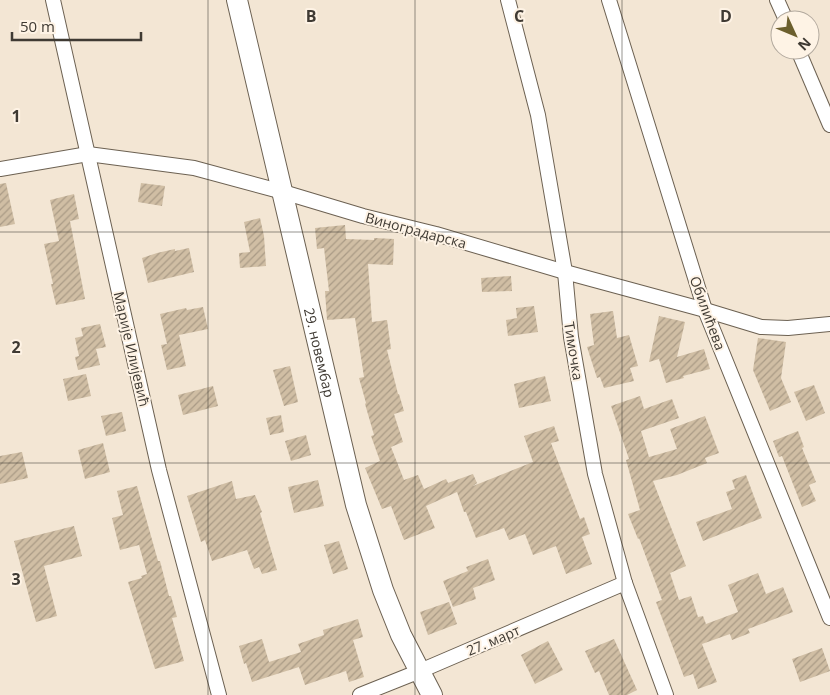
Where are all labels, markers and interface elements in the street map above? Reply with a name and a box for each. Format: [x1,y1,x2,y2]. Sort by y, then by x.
text: B [306,5,316,27]
text: C [514,5,524,27]
text: D [720,5,732,27]
scale bar [12,10,141,42]
north arrow [770,10,820,60]
text: 50 m [20,16,55,36]
text: N [794,34,816,55]
text: 1 [11,105,21,127]
street label: Виноградарска [363,207,469,253]
street label: Обилићева [686,273,730,353]
street label: Марије Илијевић [110,290,154,408]
street label: 29. новембар [300,306,340,399]
street label: Тимочка [560,320,588,382]
text: 2 [11,336,21,358]
text: 3 [11,568,21,590]
street label: 27. март [463,620,523,660]

